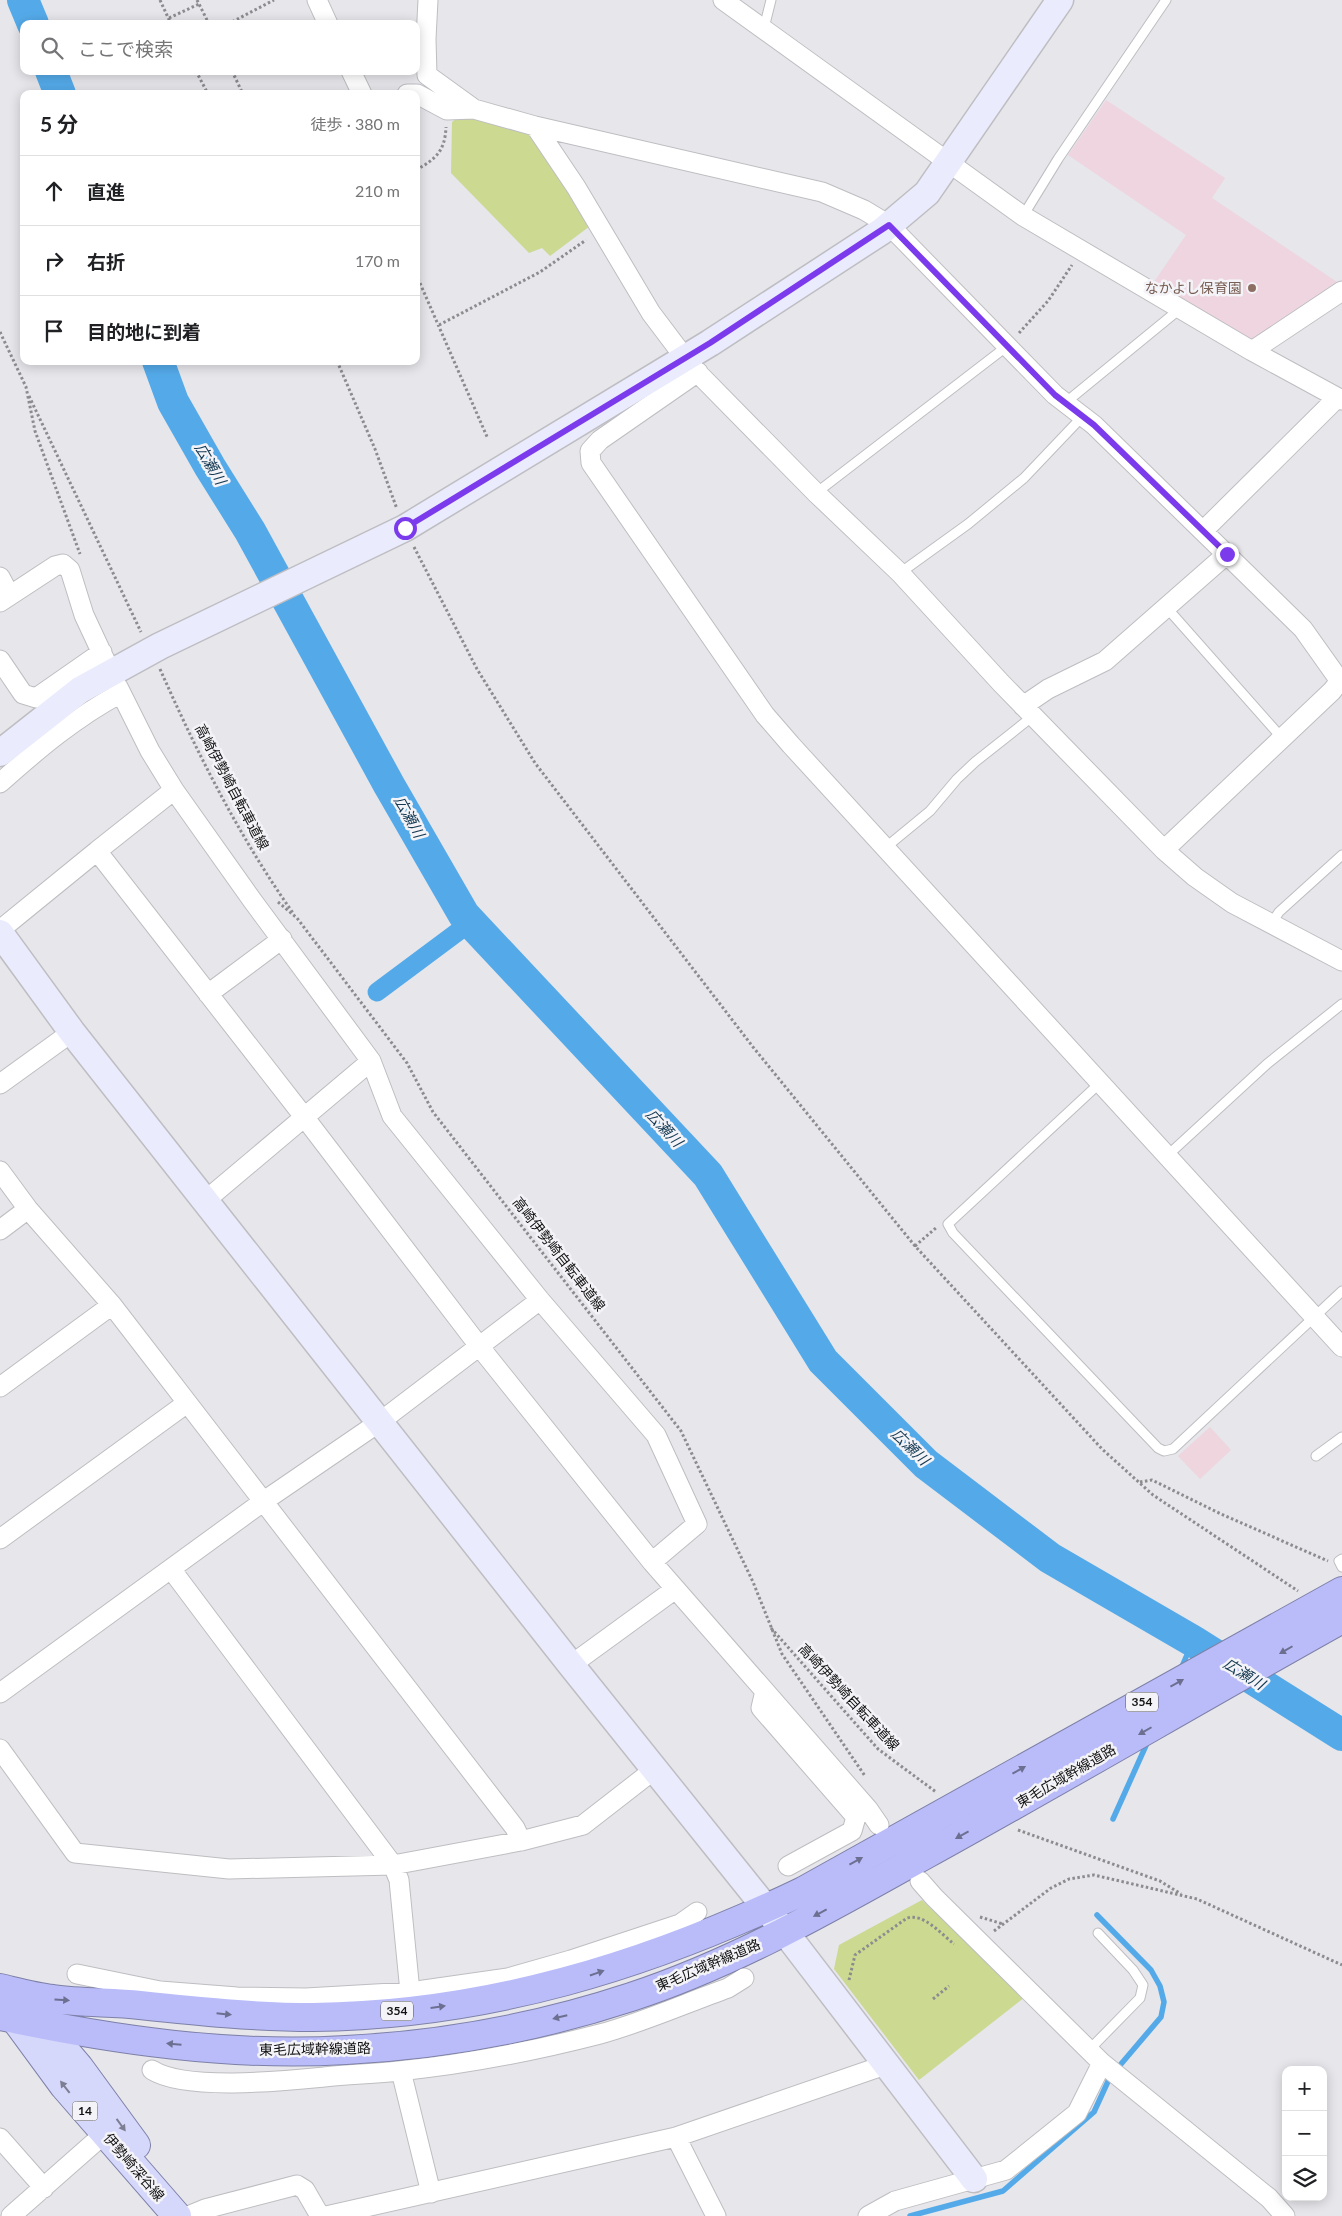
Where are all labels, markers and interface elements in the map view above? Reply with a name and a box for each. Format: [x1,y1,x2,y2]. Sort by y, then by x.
search box [20,20,420,75]
icon: search [38,34,66,62]
text: ここで検索 [78,37,173,60]
text: 5 分 [40,111,78,136]
text: 徒歩 · 380 m [311,114,400,133]
icon: ahead [40,177,68,205]
text: 直進 [87,180,125,203]
text: 210 m [355,181,400,200]
icon: right [40,247,68,275]
text: 右折 [87,250,125,273]
text: 170 m [355,251,400,270]
place label: なかよし保育園 [1145,279,1242,296]
marker: なかよし保育園 [1246,282,1258,294]
icon: arrive [40,317,68,345]
text: 目的地に到着 [87,320,201,343]
water label: 広瀬川 [192,440,231,489]
route start [394,517,417,540]
route end [1216,543,1239,566]
street label: 高崎伊勢崎自転車道線 [192,721,273,853]
water label: 広瀬川 [391,792,430,842]
water label: 広瀬川 [643,1105,688,1151]
street label: 高崎伊勢崎自転車道線 [510,1193,609,1314]
water label: 広瀬川 [888,1424,935,1470]
street label: 高崎伊勢崎自転車道線 [795,1640,903,1754]
one-way arrow [1280,1646,1293,1655]
water label: 広瀬川 [1221,1654,1270,1694]
one-way arrow [1170,1679,1184,1687]
road number: 354 [1126,1692,1158,1711]
one-way arrow [1138,1727,1152,1735]
street label: 東毛広域幹線道路 [1013,1740,1118,1811]
one-way arrow [1012,1766,1027,1774]
one-way arrow [954,1831,969,1839]
one-way arrow [849,1857,862,1866]
one-way arrow [813,1909,826,1918]
street label: 東毛広域幹線道路 [653,1935,763,1994]
one-way arrow [590,1969,605,1977]
one-way arrow [54,1996,70,2004]
road number: 354 [381,2002,413,2020]
one-way arrow [430,2002,446,2010]
one-way arrow [216,2010,232,2018]
one-way arrow [553,2013,568,2021]
street label: 東毛広域幹線道路 [259,2039,371,2058]
one-way arrow [165,2040,181,2048]
map controls [1282,2066,1327,2201]
button: + [1282,2066,1327,2111]
one-way arrow [60,2080,70,2094]
road number: 14 [72,2102,98,2120]
button: − [1282,2111,1327,2156]
one-way arrow [116,2118,126,2132]
street label: 伊勢崎深谷線 [100,2129,168,2204]
button: layers [1282,2156,1327,2201]

